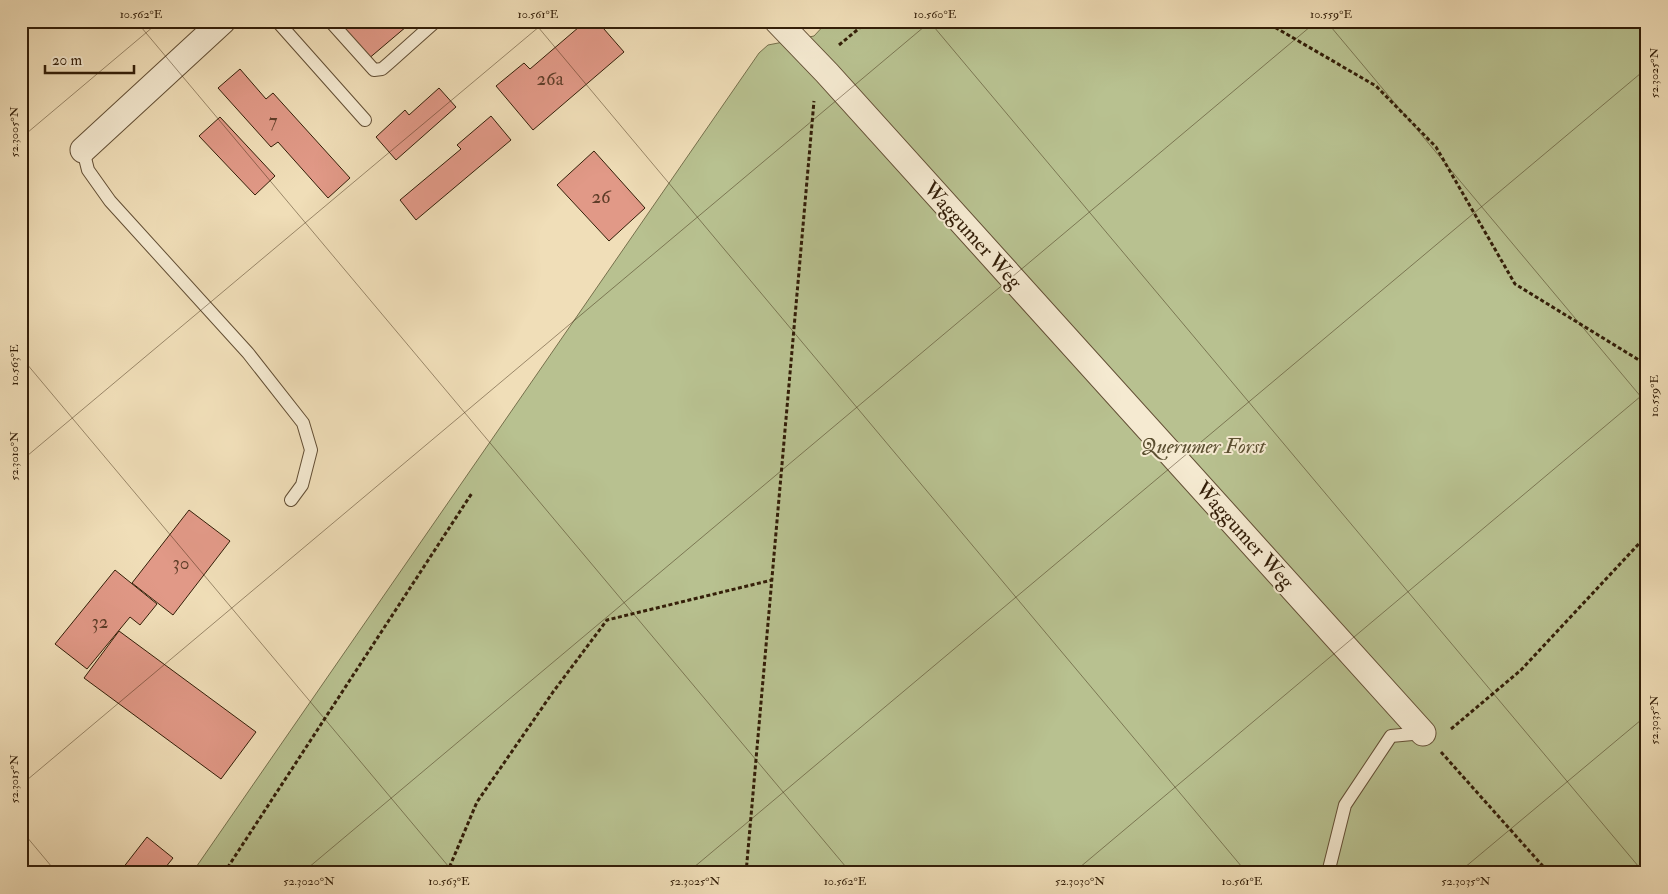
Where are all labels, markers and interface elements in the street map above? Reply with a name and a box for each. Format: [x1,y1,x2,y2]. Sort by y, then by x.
text: 10.562°E [120,7,163,22]
text: 10.561°E [518,7,559,22]
text: 10.560°E [914,7,957,22]
text: 10.559°E [1310,7,1352,22]
scale bar [45,42,134,74]
text: 52.3025°N [1647,47,1662,98]
text: 20 m [52,51,82,70]
house number: 26a [536,67,564,91]
text: 52.3005°N [7,106,22,157]
house number: 7 [269,109,278,133]
street label: Waggumer Weg [917,175,1029,295]
house number: 26 [591,185,612,209]
text: 10.563°E [7,344,22,386]
text: 10.559°E [1647,375,1662,417]
text: 52.3010°N [7,431,22,481]
park label: Querumer Forst [1141,433,1266,460]
street label: Waggumer Weg [1189,475,1301,595]
house number: 30 [172,551,190,575]
house number: 32 [92,610,108,634]
text: 52.3035°N [1647,695,1662,745]
text: 52.3015°N [7,754,22,803]
text: 52.3020°N [283,874,335,889]
text: 10.563°E [428,874,470,889]
text: 52.3025°N [670,874,721,889]
text: 10.562°E [824,874,867,889]
text: 52.3030°N [1055,874,1105,889]
text: 10.561°E [1222,874,1263,889]
text: 52.3035°N [1441,874,1491,889]

